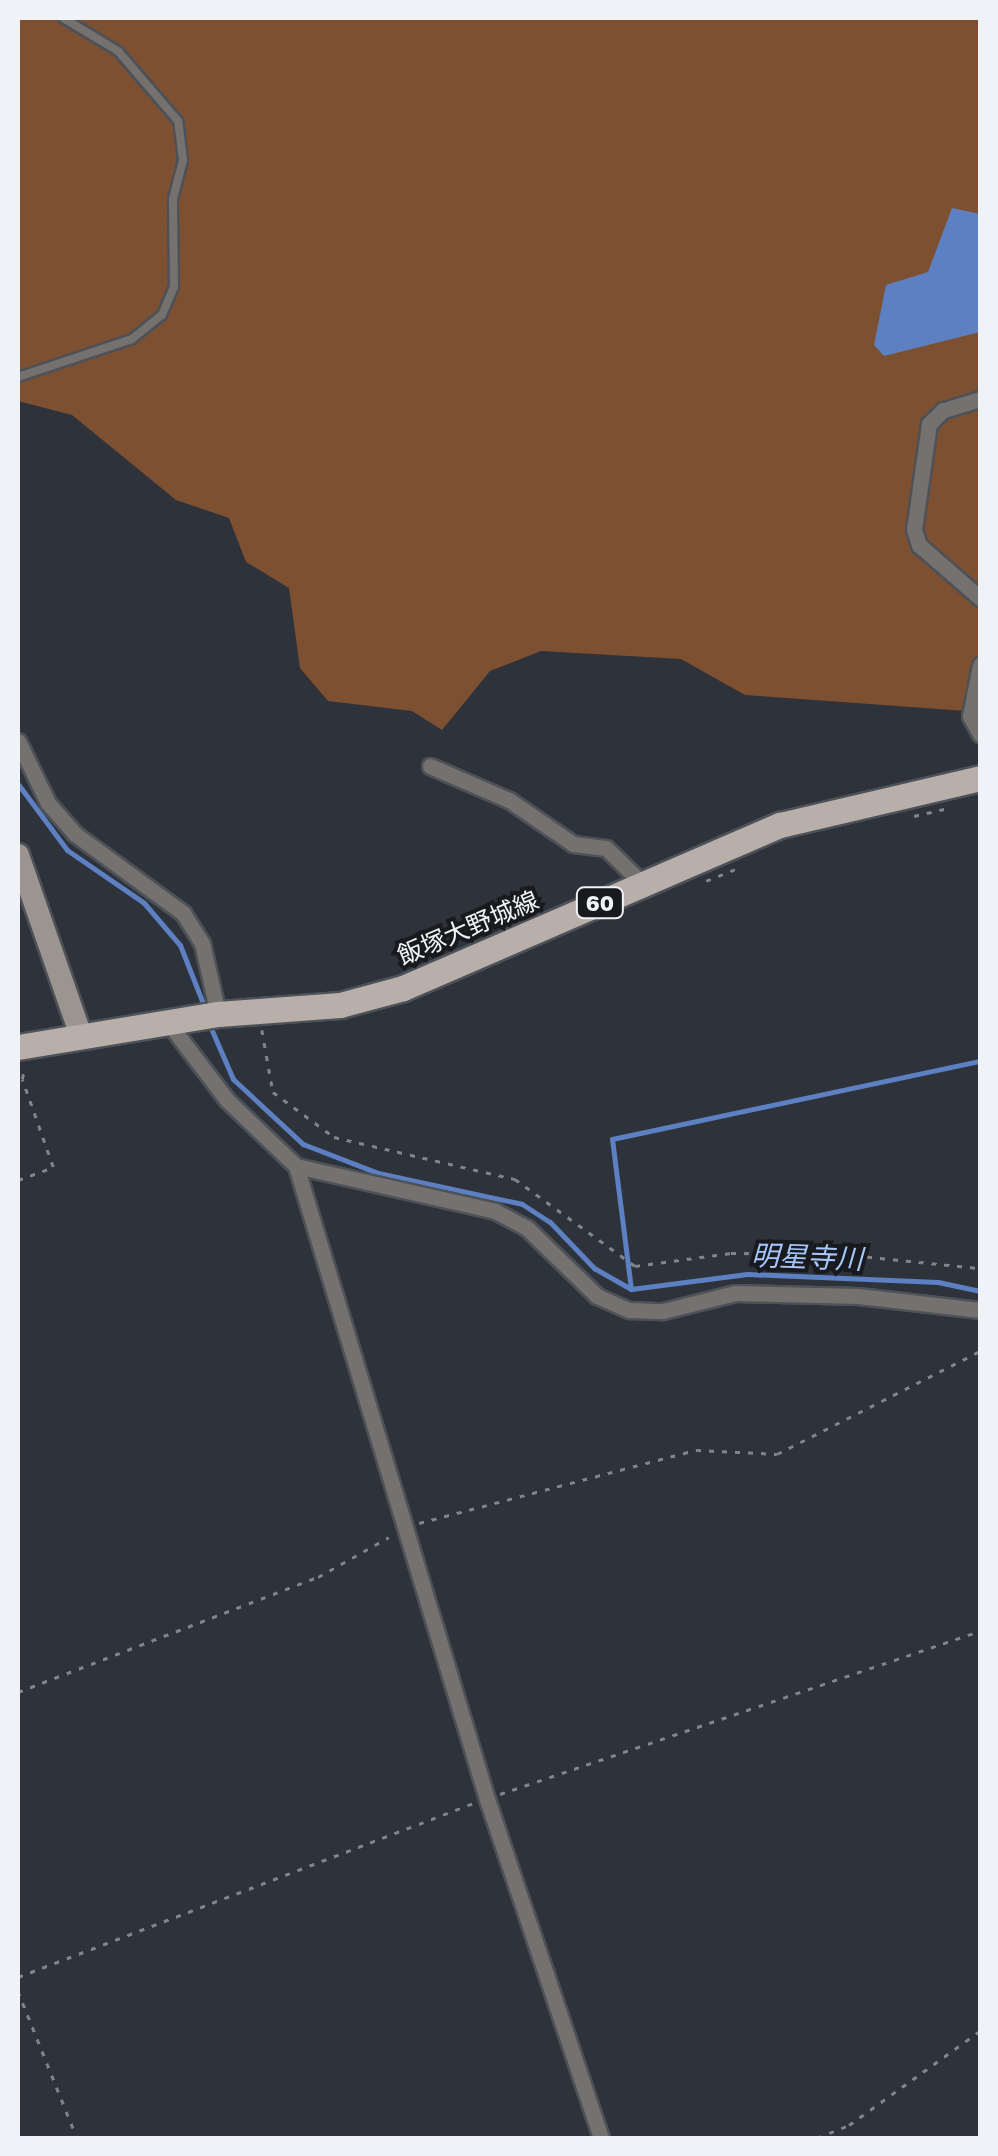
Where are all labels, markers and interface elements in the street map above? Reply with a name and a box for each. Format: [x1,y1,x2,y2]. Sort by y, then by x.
street label: 飯塚大野城線 [393,885,543,971]
road number: 60 [575,886,625,920]
water label: 明星寺川 [750,1238,864,1276]

